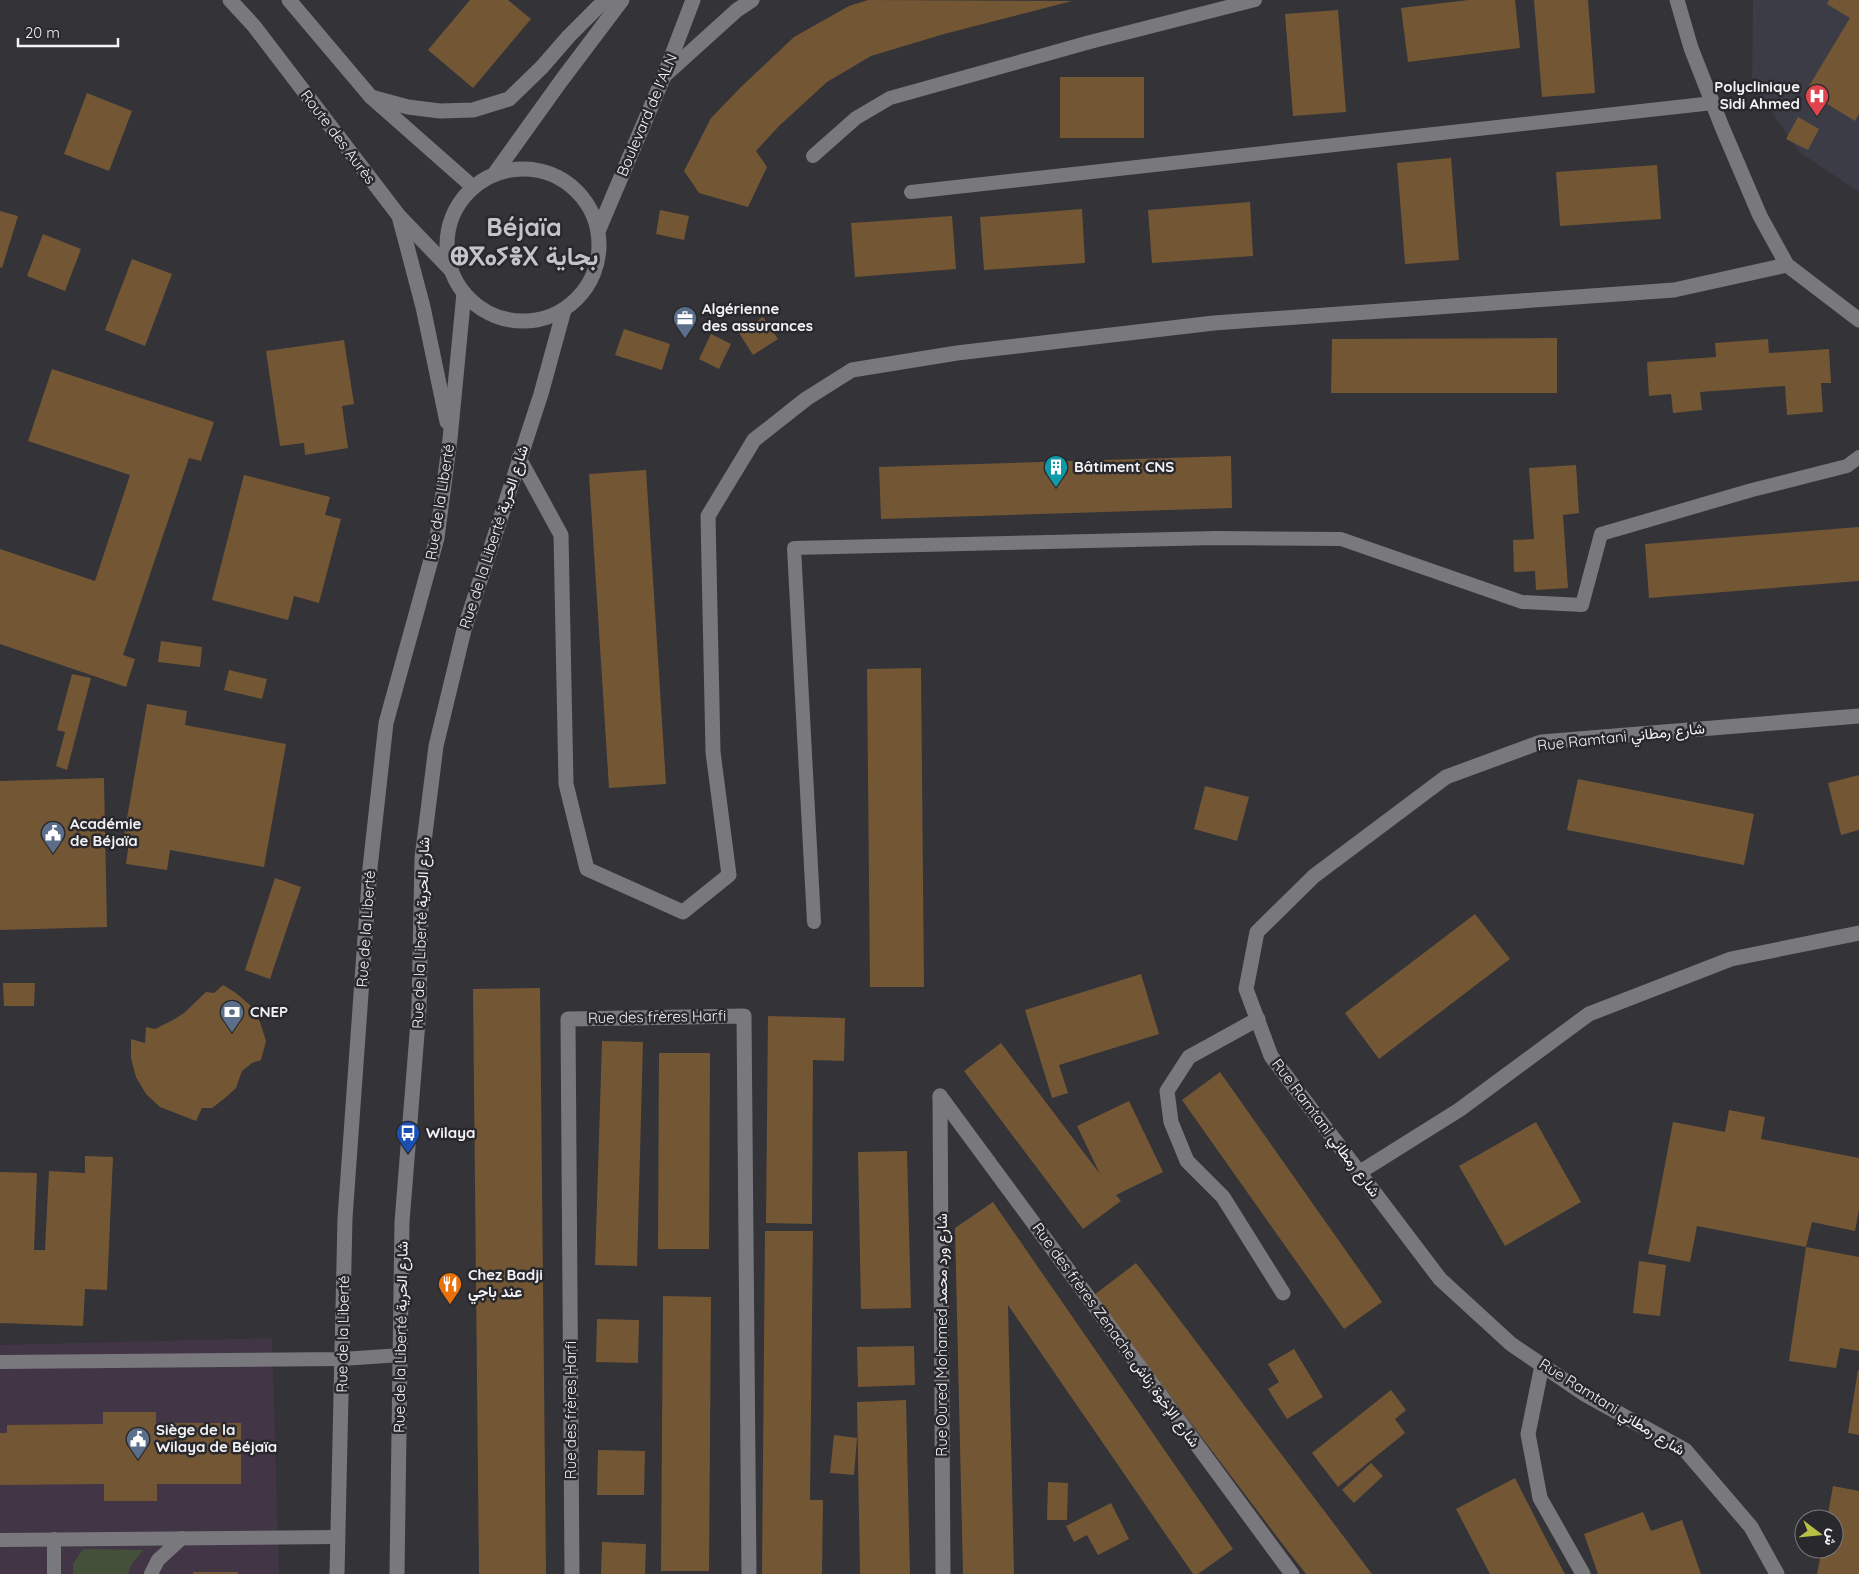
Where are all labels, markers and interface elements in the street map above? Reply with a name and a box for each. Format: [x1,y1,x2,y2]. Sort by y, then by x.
scale bar [18,15,118,47]
text: 20 m [25,23,60,42]
street label: Boulevard de l'ALN [612,51,681,179]
place label: Polyclinique Sidi Ahmed [1714,77,1800,113]
hospital icon: Polyclinique Sidi Ahmed [1804,83,1830,117]
street label: Route des Aurès [297,86,380,188]
district label: Béjaïa ⴲⴳⴰⵢⴻⵝ بجاية [450,211,598,271]
place label: Algérienne des assurances [702,299,813,335]
office icon: Algérienne des assurances [672,305,698,339]
street label: Rue de la Liberté [421,442,458,561]
street label: Rue de la Liberté شارع الحرية [455,442,534,632]
building icon: Bâtiment CNS [1043,454,1069,488]
place label: Bâtiment CNS [1074,457,1174,476]
street label: Rue Ramtani شارع رمطاني [1536,718,1706,759]
place label: Académie de Béjaïa [70,814,141,850]
public building icon: Académie de Béjaïa [40,820,66,854]
street label: Rue de la Liberté شارع الحرية [408,837,435,1029]
street label: Rue de la Liberté [352,870,379,988]
bank icon: CNEP [219,999,245,1033]
place label: CNEP [250,1002,288,1021]
street label: Rue des frères Harfi [588,1006,726,1027]
street label: Rue Ramtani شارع رمطاني [1265,1055,1385,1203]
bus stop icon: Wilaya [395,1120,421,1154]
place label: Wilaya [426,1123,475,1142]
street label: Rue Oured Mohamed شارع ورد محمد [932,1213,953,1457]
street label: Rue des frères Zenache شارع الإخوة زناش [1027,1219,1204,1452]
street label: Rue de la Liberté شارع الحرية [389,1241,414,1433]
place label: Chez Badji عند باجي [468,1265,543,1305]
restaurant icon: Chez Badji عند باجي [437,1271,463,1305]
street label: Rue de la Liberté [332,1275,353,1393]
street label: Rue des frères Harfi [561,1341,580,1479]
street label: Rue Ramtani شارع رمطاني [1534,1354,1689,1463]
place label: Siège de la Wilaya de Béjaïa [156,1420,277,1456]
public building icon: Siège de la Wilaya de Béjaïa [125,1426,151,1460]
north arrow [1794,1509,1844,1559]
text: ش [1820,1527,1842,1548]

